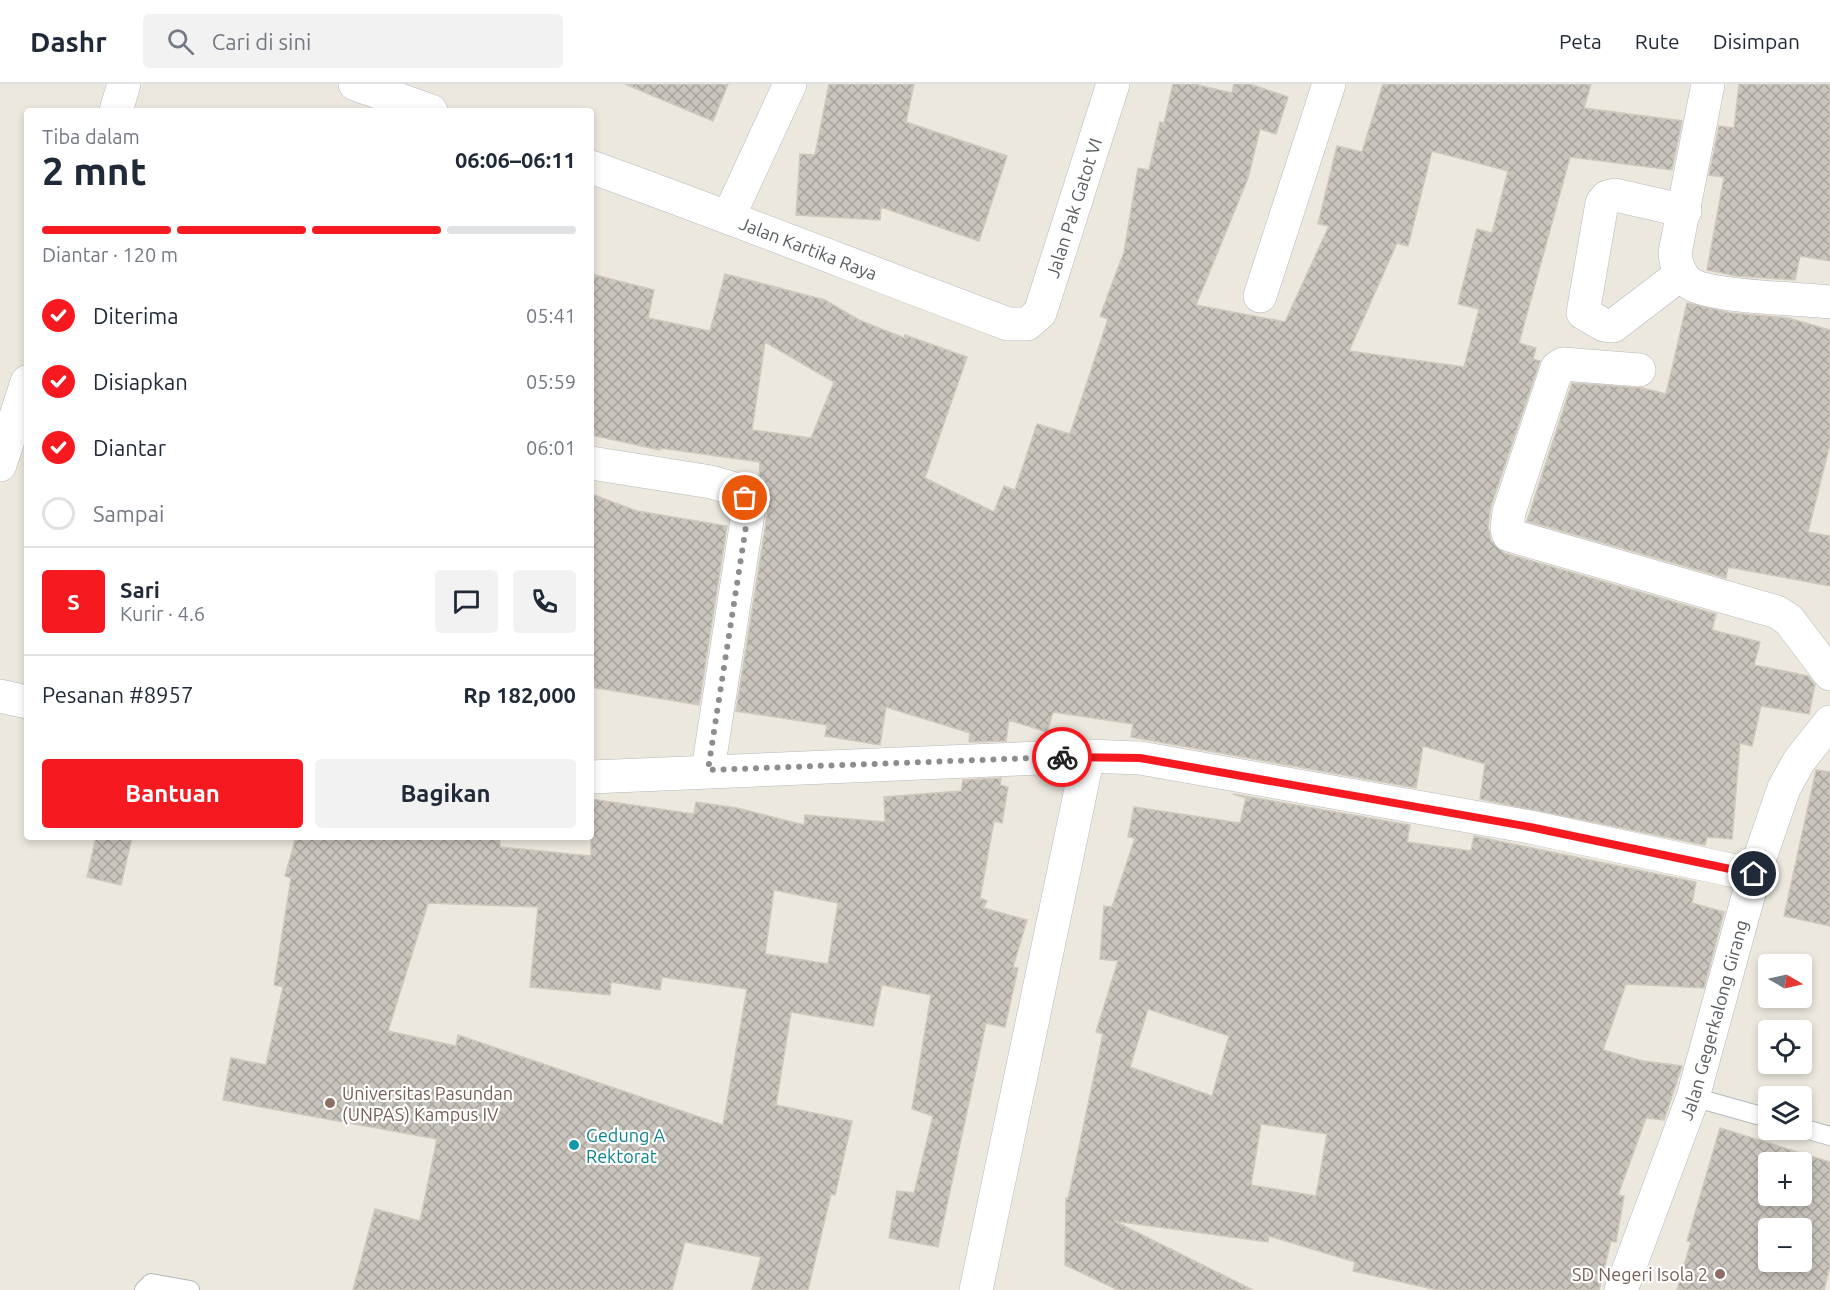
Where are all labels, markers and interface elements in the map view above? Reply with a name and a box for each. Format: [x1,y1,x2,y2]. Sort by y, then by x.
search box [143,14,563,68]
icon: search [164,25,197,58]
text: Dashr [30,26,107,57]
text: Cari di sini [212,29,311,54]
text: Peta [1559,29,1602,53]
text: Rute [1635,29,1680,53]
text: Disimpan [1713,29,1800,53]
text: Tiba dalam [42,125,140,148]
street label: Jalan Pak Gatot VI [1042,135,1105,280]
text: 06:06–06:11 [455,147,576,172]
text: 2 mnt [42,149,146,192]
street label: Jalan Kartika Raya [737,213,880,283]
text: Diantar · 120 m [42,243,178,266]
icon: check [42,299,75,332]
text: Diterima [93,303,179,328]
text: 05:41 [526,304,576,327]
icon: check [42,365,75,398]
text: Disiapkan [93,369,188,394]
text: 05:59 [526,370,576,393]
icon: check [42,431,75,464]
text: Diantar [93,435,166,460]
text: 06:01 [526,436,576,459]
pin [719,472,770,523]
icon: bag [728,481,761,514]
text: Sampai [93,501,164,526]
button: chat [435,570,498,633]
button: phone [513,570,576,633]
text: Sari [120,577,160,602]
text: S [67,589,80,614]
text: Kurir · 4.6 [120,602,205,625]
text: Pesanan #8957 [42,682,193,707]
text: Rp 182,000 [463,682,576,707]
courier [1032,727,1092,787]
icon: bike [1046,741,1079,774]
button: Bantuan [42,759,303,828]
button: Bagikan [315,759,576,828]
pin [1728,848,1779,899]
icon: home [1737,857,1770,890]
street label: Jalan Gegerkalong Girang [1675,917,1751,1122]
north arrow [1758,954,1812,1008]
map controls [1758,954,1812,1272]
button: locate [1758,1020,1812,1074]
place label: Universitas Pasundan (UNPAS) Kampus IV [342,1083,513,1125]
button: layers [1758,1086,1812,1140]
marker: Universitas Pasundan (UNPAS) Kampus IV [323,1096,337,1110]
place label: Gedung A Rektorat [586,1125,665,1166]
marker: Gedung A Rektorat [567,1138,581,1152]
button: + [1758,1152,1812,1206]
button: − [1758,1218,1812,1272]
place label: SD Negeri Isola 2 [1572,1264,1708,1284]
marker: SD Negeri Isola 2 [1713,1267,1727,1281]

